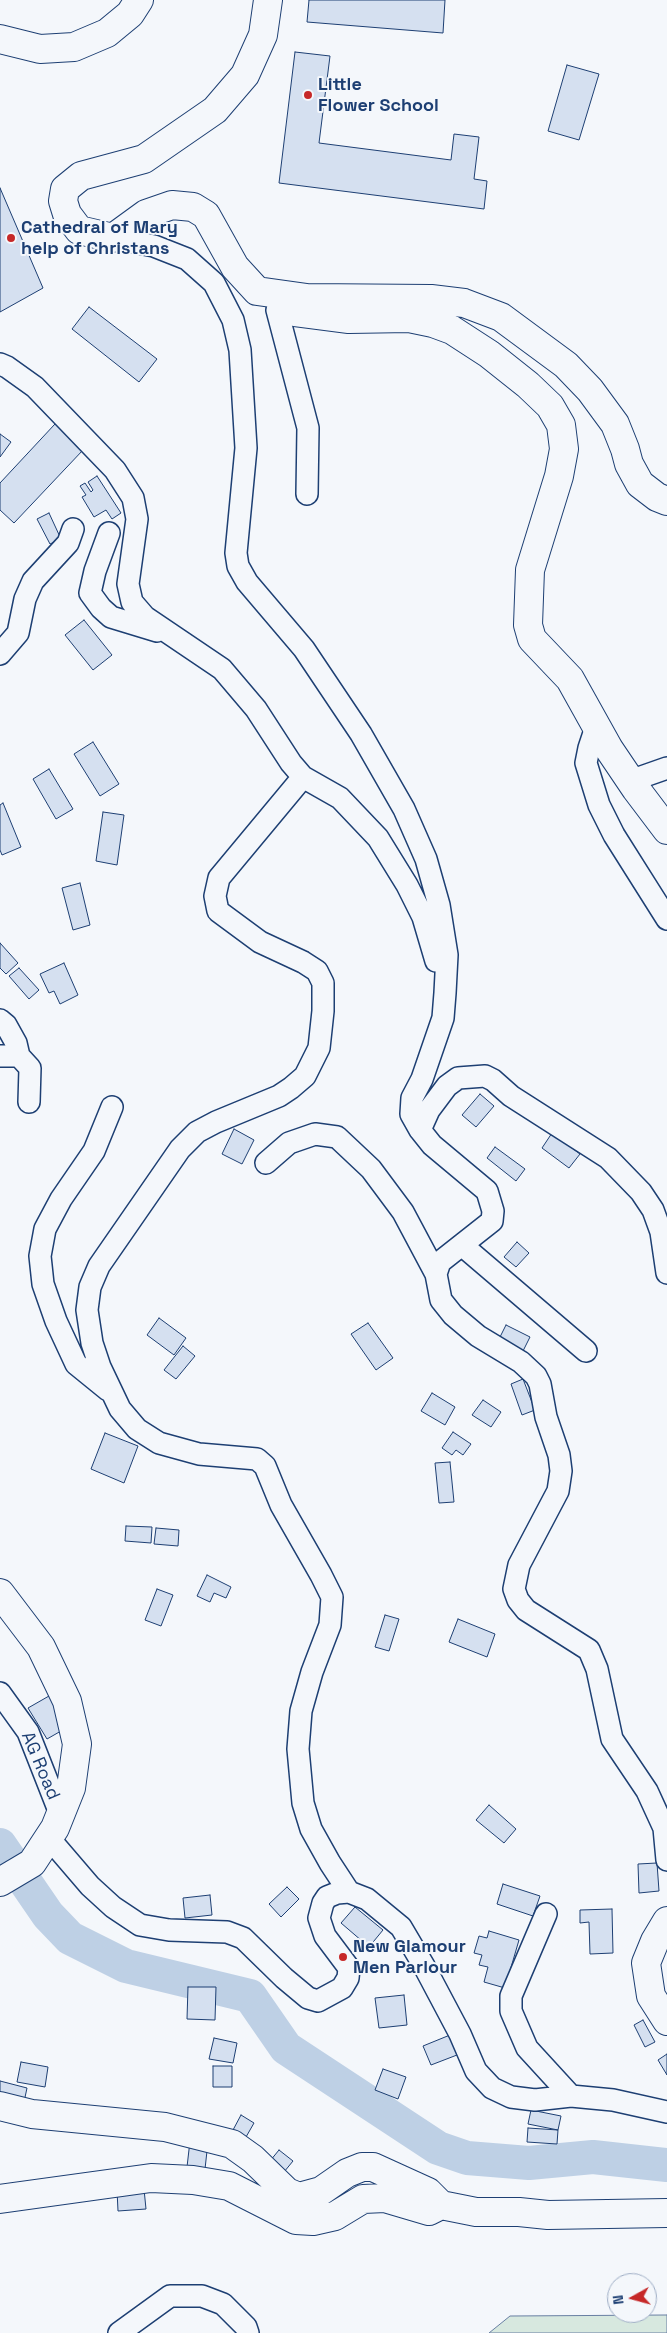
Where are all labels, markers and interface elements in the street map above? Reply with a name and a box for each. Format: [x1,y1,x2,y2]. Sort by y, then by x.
place label: Little Flower School [318,74,439,116]
marker: Little Flower School [302,89,314,101]
place label: Cathedral of Mary help of Christans [21,217,178,260]
marker: Cathedral of Mary help of Christans [5,232,17,244]
street label: AG Road [16,1729,64,1803]
place label: New Glamour Men Parlour [353,1936,466,1978]
marker: New Glamour Men Parlour [337,1951,349,1963]
north arrow [607,2273,657,2323]
text: N [609,2294,628,2305]

